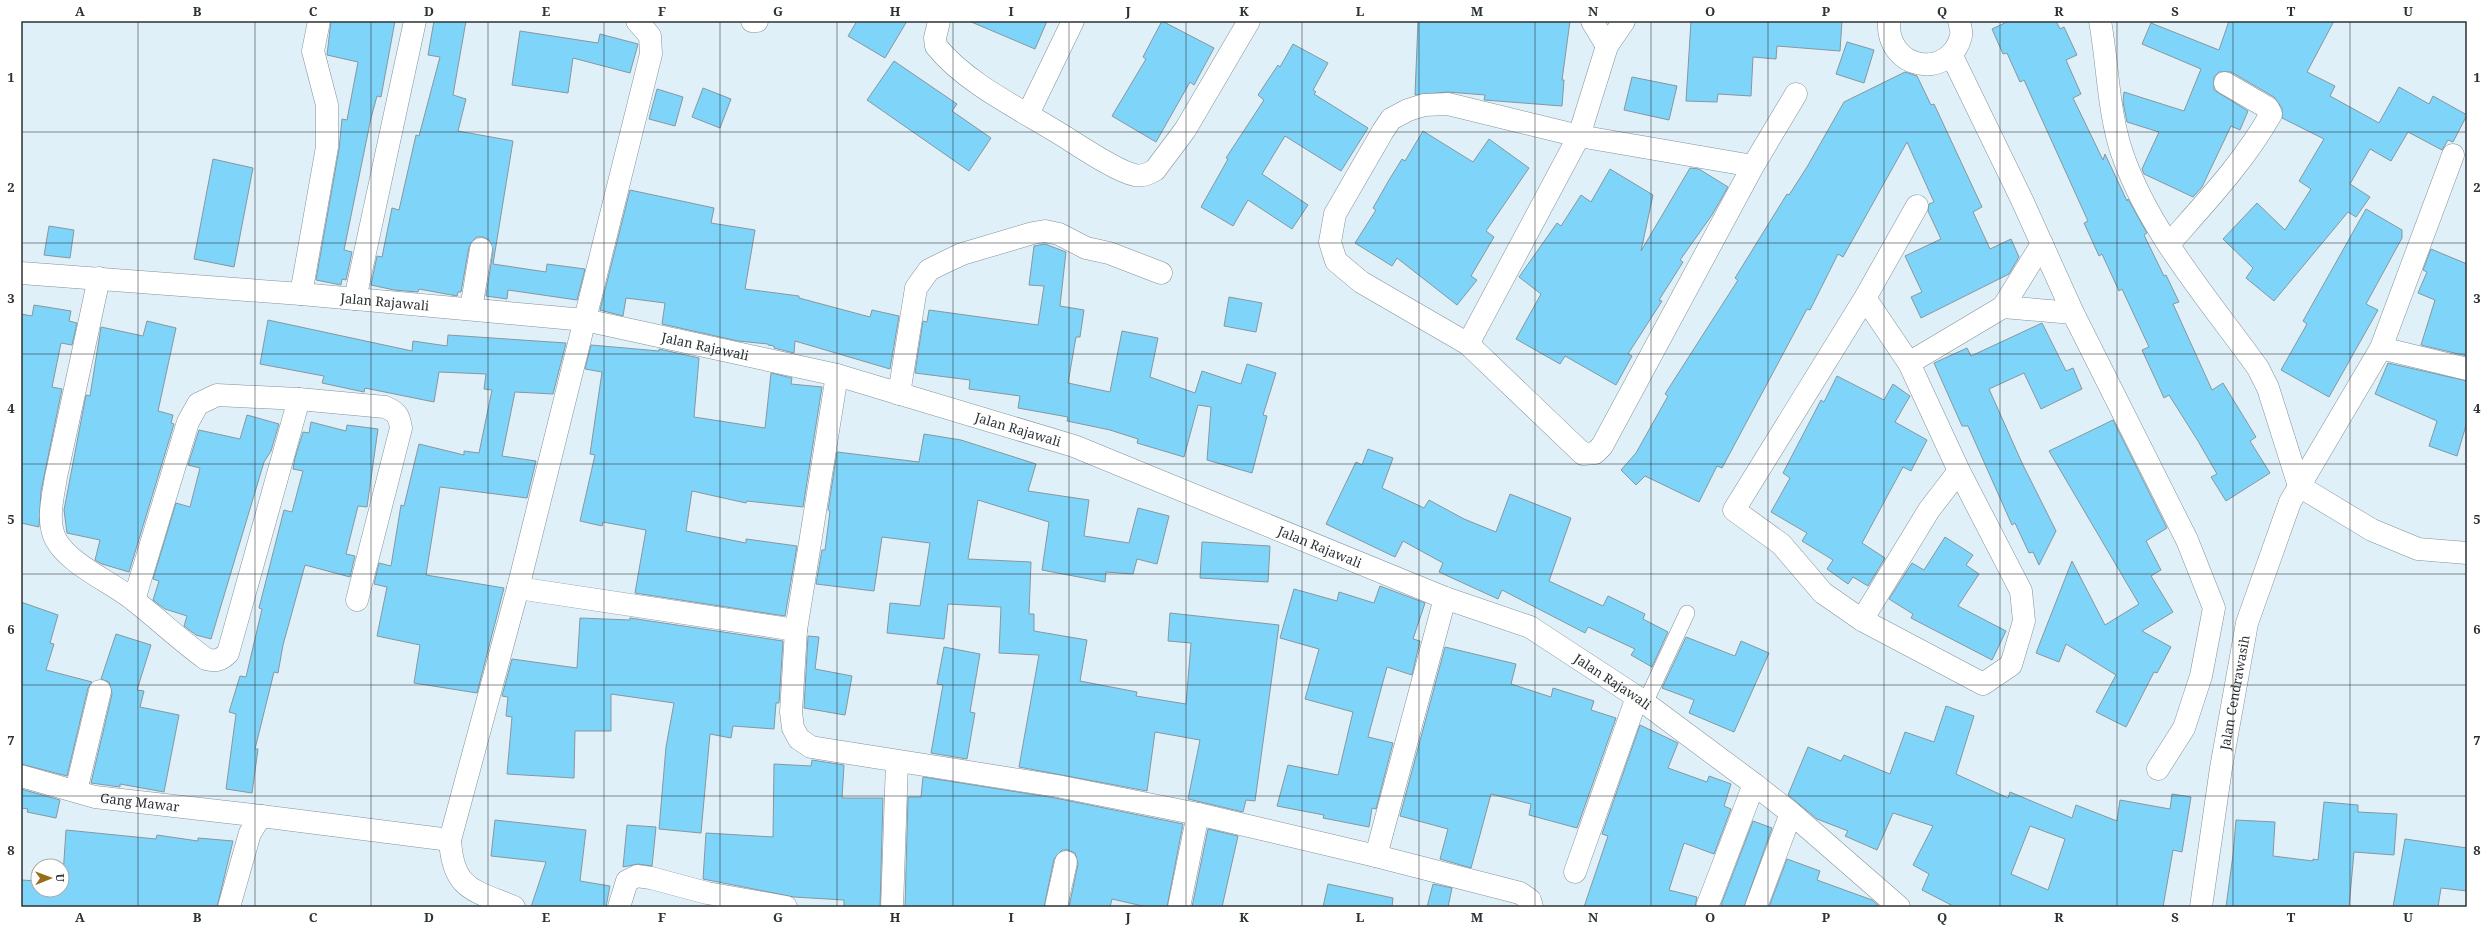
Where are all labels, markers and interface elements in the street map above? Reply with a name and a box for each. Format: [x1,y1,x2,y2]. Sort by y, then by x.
text: A [75,2,85,20]
text: B [193,2,202,20]
text: C [309,2,318,20]
text: D [424,2,434,20]
text: E [542,2,551,20]
text: F [658,2,666,20]
text: G [773,2,783,20]
text: H [890,2,901,20]
text: I [1008,2,1014,20]
text: J [1124,2,1131,20]
text: K [1239,2,1249,20]
text: L [1356,2,1365,20]
text: M [1471,2,1484,20]
text: N [1588,2,1599,20]
text: O [1705,2,1715,20]
text: P [1822,2,1831,20]
text: Q [1937,2,1947,20]
text: R [2054,2,2064,20]
text: S [2171,2,2179,20]
text: T [2287,2,2296,20]
text: U [2403,2,2413,20]
text: 1 [7,68,15,86]
text: 1 [2473,68,2481,86]
text: 2 [7,178,15,196]
text: 2 [2473,178,2481,196]
text: 3 [7,289,15,307]
street label: Jalan Rajawali [339,289,430,315]
text: 3 [2473,289,2481,307]
street label: Jalan Rajawali [659,328,751,365]
text: 4 [7,399,15,417]
text: 4 [2473,399,2481,417]
street label: Jalan Rajawali [972,408,1063,451]
text: 5 [7,510,15,528]
text: 5 [2473,510,2481,528]
street label: Jalan Rajawali [1274,521,1364,572]
text: 6 [7,620,15,638]
text: 6 [2473,620,2481,638]
street label: Jalan Cendrawasih [2215,634,2254,753]
street label: Jalan Rajawali [1570,649,1655,714]
text: 7 [7,731,15,749]
text: 7 [2473,731,2481,749]
street label: Gang Mawar [99,789,180,816]
text: 8 [7,841,15,859]
text: 8 [2473,841,2481,859]
north arrow [30,858,70,898]
text: U [53,874,68,883]
text: A [75,908,85,926]
text: B [193,908,202,926]
text: C [309,908,318,926]
text: D [424,908,434,926]
text: E [542,908,551,926]
text: F [658,908,666,926]
text: G [773,908,783,926]
text: H [890,908,901,926]
text: I [1008,908,1014,926]
text: J [1124,908,1131,926]
text: K [1239,908,1249,926]
text: L [1356,908,1365,926]
text: M [1471,908,1484,926]
text: N [1588,908,1599,926]
text: O [1705,908,1715,926]
text: P [1822,908,1831,926]
text: Q [1937,908,1947,926]
text: R [2054,908,2064,926]
text: S [2171,908,2179,926]
text: T [2287,908,2296,926]
text: U [2403,908,2413,926]

